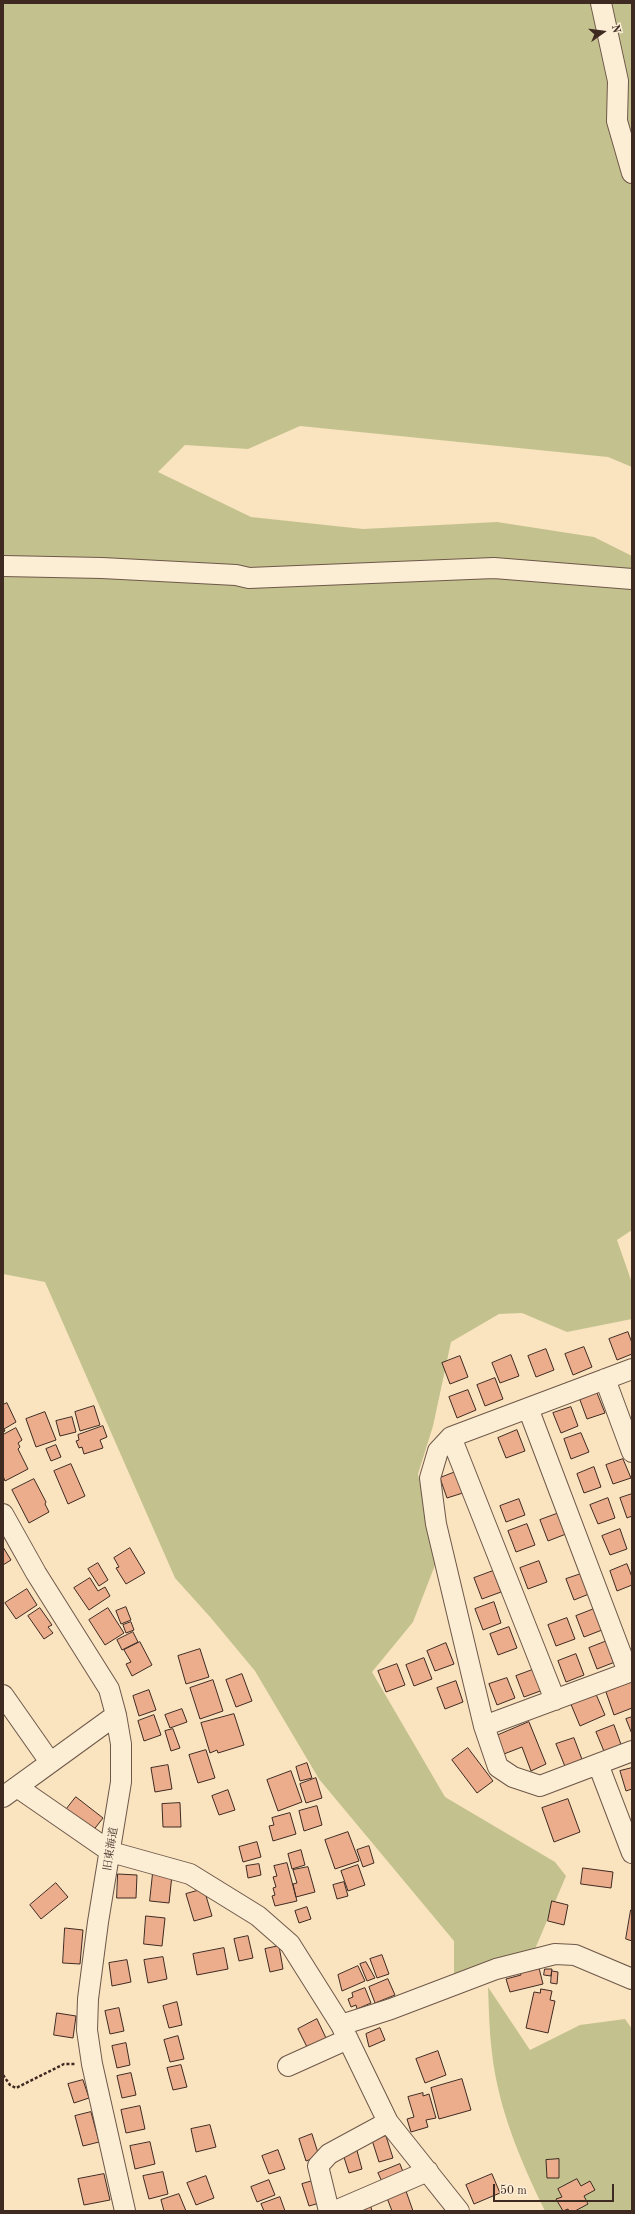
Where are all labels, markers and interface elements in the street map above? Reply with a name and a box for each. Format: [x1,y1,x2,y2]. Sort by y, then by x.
north arrow [583,12,623,52]
text: N [609,24,621,34]
street label: 旧東海道 [101,1826,121,1872]
scale bar [495,2176,616,2202]
text: 50 m [500,2185,527,2197]

